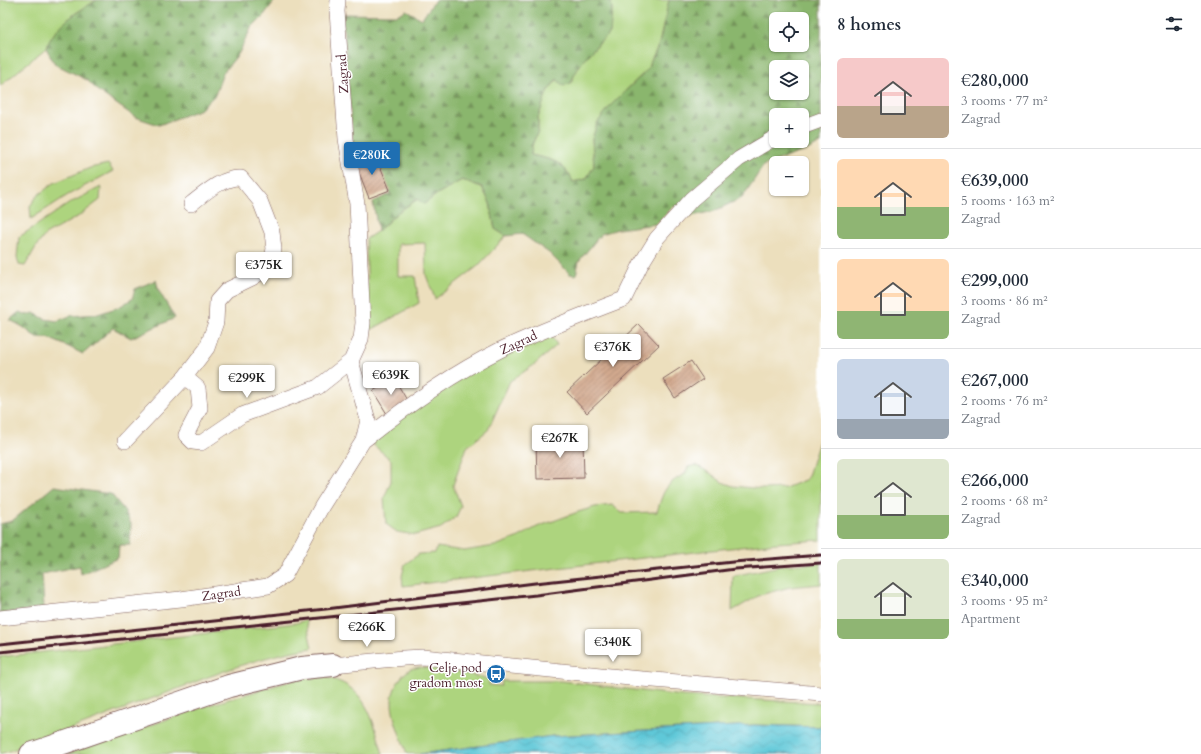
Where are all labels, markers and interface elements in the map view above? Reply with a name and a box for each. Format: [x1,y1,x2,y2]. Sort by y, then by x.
map controls [769,12,809,196]
button: locate [769,12,809,52]
text: 8 homes [837,13,901,36]
icon: filters [1163,13,1185,35]
street label: Zagrad [333,54,353,94]
button: layers [769,60,809,100]
text: €280,000 [961,69,1028,92]
icon: home [869,74,917,122]
text: 3 rooms · 77 m² [961,92,1048,110]
button: + [769,108,809,148]
text: Zagrad [961,110,1000,128]
pin: €280K [344,142,400,176]
text: €280K [353,146,391,164]
button: − [769,156,809,196]
text: €639,000 [961,169,1028,192]
icon: home [869,175,917,223]
text: 5 rooms · 163 m² [961,192,1054,210]
text: Zagrad [961,210,1000,228]
pin: €375K [236,252,292,286]
text: €375K [245,256,283,274]
text: €299,000 [961,269,1028,292]
icon: home [869,275,917,323]
text: 3 rooms · 86 m² [961,292,1048,310]
text: Zagrad [961,310,1000,328]
street label: Zagrad [497,326,540,359]
pin: €376K [585,334,641,368]
text: €376K [594,338,632,356]
pin: €639K [363,362,419,396]
pin: €299K [219,365,275,399]
text: €639K [372,366,410,384]
text: €299K [228,369,266,387]
text: €267,000 [961,369,1028,392]
icon: home [869,375,917,423]
text: 2 rooms · 76 m² [961,392,1048,410]
text: Zagrad [961,410,1000,428]
pin: €267K [532,425,588,459]
text: €267K [541,429,579,447]
text: €266,000 [961,469,1028,492]
icon: home [869,475,917,523]
text: 2 rooms · 68 m² [961,492,1048,510]
text: Zagrad [961,510,1000,528]
text: €340,000 [961,569,1028,592]
icon: home [869,575,917,623]
street label: Zagrad [200,582,242,606]
text: 3 rooms · 95 m² [961,592,1048,610]
text: Apartment [961,610,1020,628]
pin: €266K [339,614,395,648]
text: €266K [348,618,386,636]
pin: €340K [585,629,641,663]
text: €340K [594,633,632,651]
place label: Celje pod gradom most [409,659,482,692]
bus stop icon: Celje pod gradom most [485,663,507,685]

